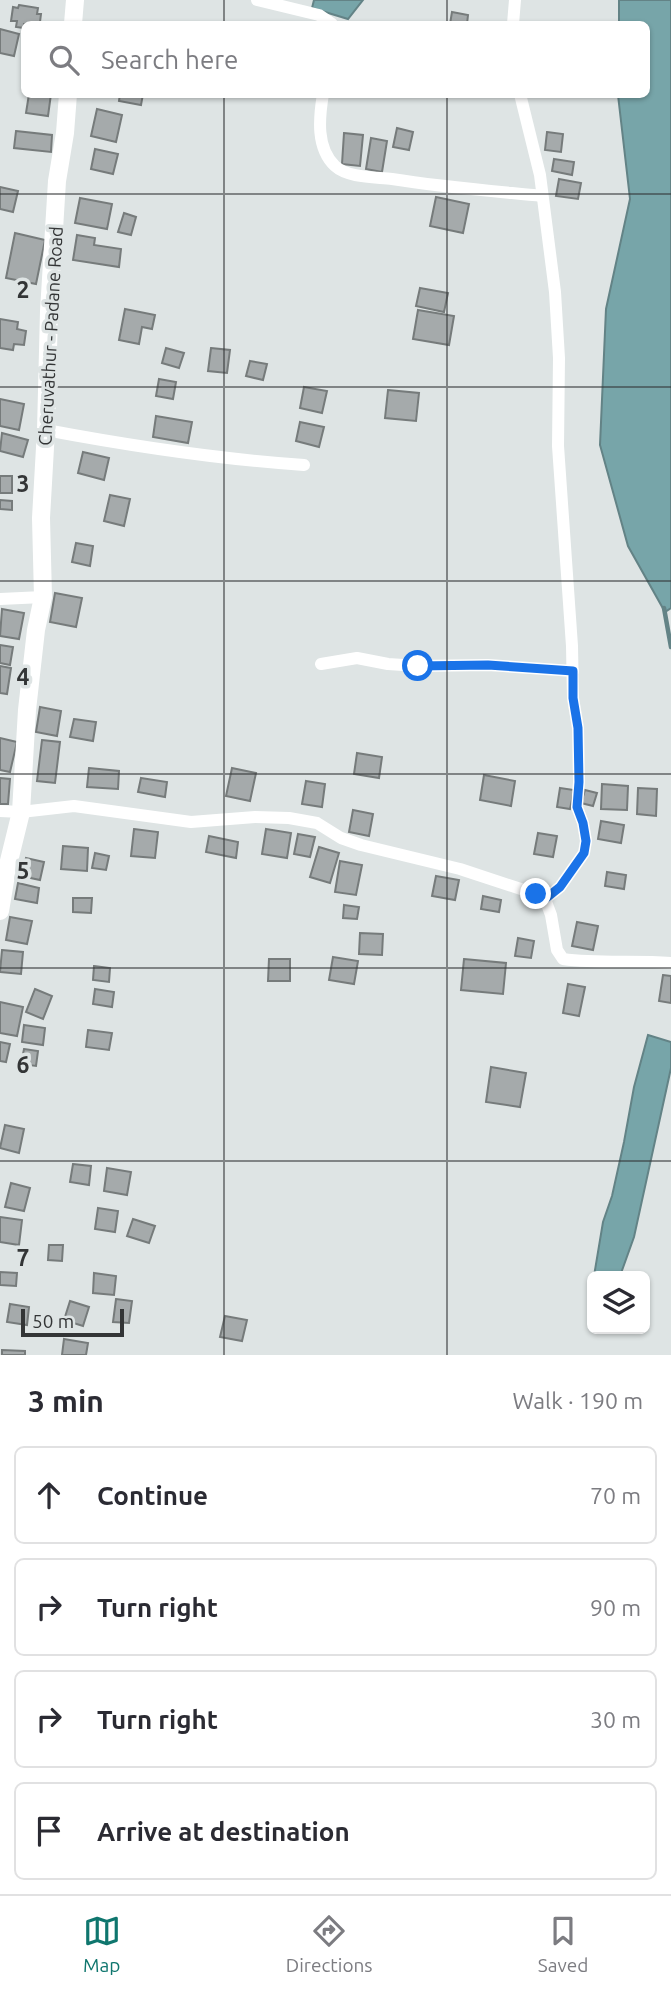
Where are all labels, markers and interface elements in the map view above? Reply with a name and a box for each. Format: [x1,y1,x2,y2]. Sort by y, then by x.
search box [21,21,650,98]
icon: search [45,41,83,79]
text: Search here [101,45,238,74]
street label: Cheruvathur - Padane Road [34,226,66,446]
text: 2 [17,277,29,302]
text: 3 [17,471,29,496]
route start [402,650,433,681]
text: 4 [17,664,30,689]
text: 5 [17,858,29,883]
route end [520,878,551,909]
text: 6 [17,1052,30,1077]
text: 7 [17,1245,29,1270]
map controls [587,1271,650,1334]
button: layers [587,1271,650,1334]
scale bar [21,1306,124,1338]
text: 50 m [32,1310,74,1332]
text: 3 min [28,1384,104,1418]
text: Walk · 190 m [512,1388,643,1413]
icon: ahead [30,1476,68,1514]
text: Continue [97,1481,208,1510]
text: 70 m [590,1483,641,1508]
icon: right [30,1588,68,1626]
text: Turn right [97,1593,218,1622]
text: 90 m [590,1595,641,1620]
icon: right [30,1700,68,1738]
text: Turn right [97,1705,218,1734]
text: 30 m [590,1707,641,1732]
icon: arrive [30,1812,68,1850]
text: Arrive at destination [97,1817,350,1846]
tab: Map [83,1912,121,1976]
tab: Directions [286,1912,373,1976]
tab: Saved [538,1912,588,1976]

